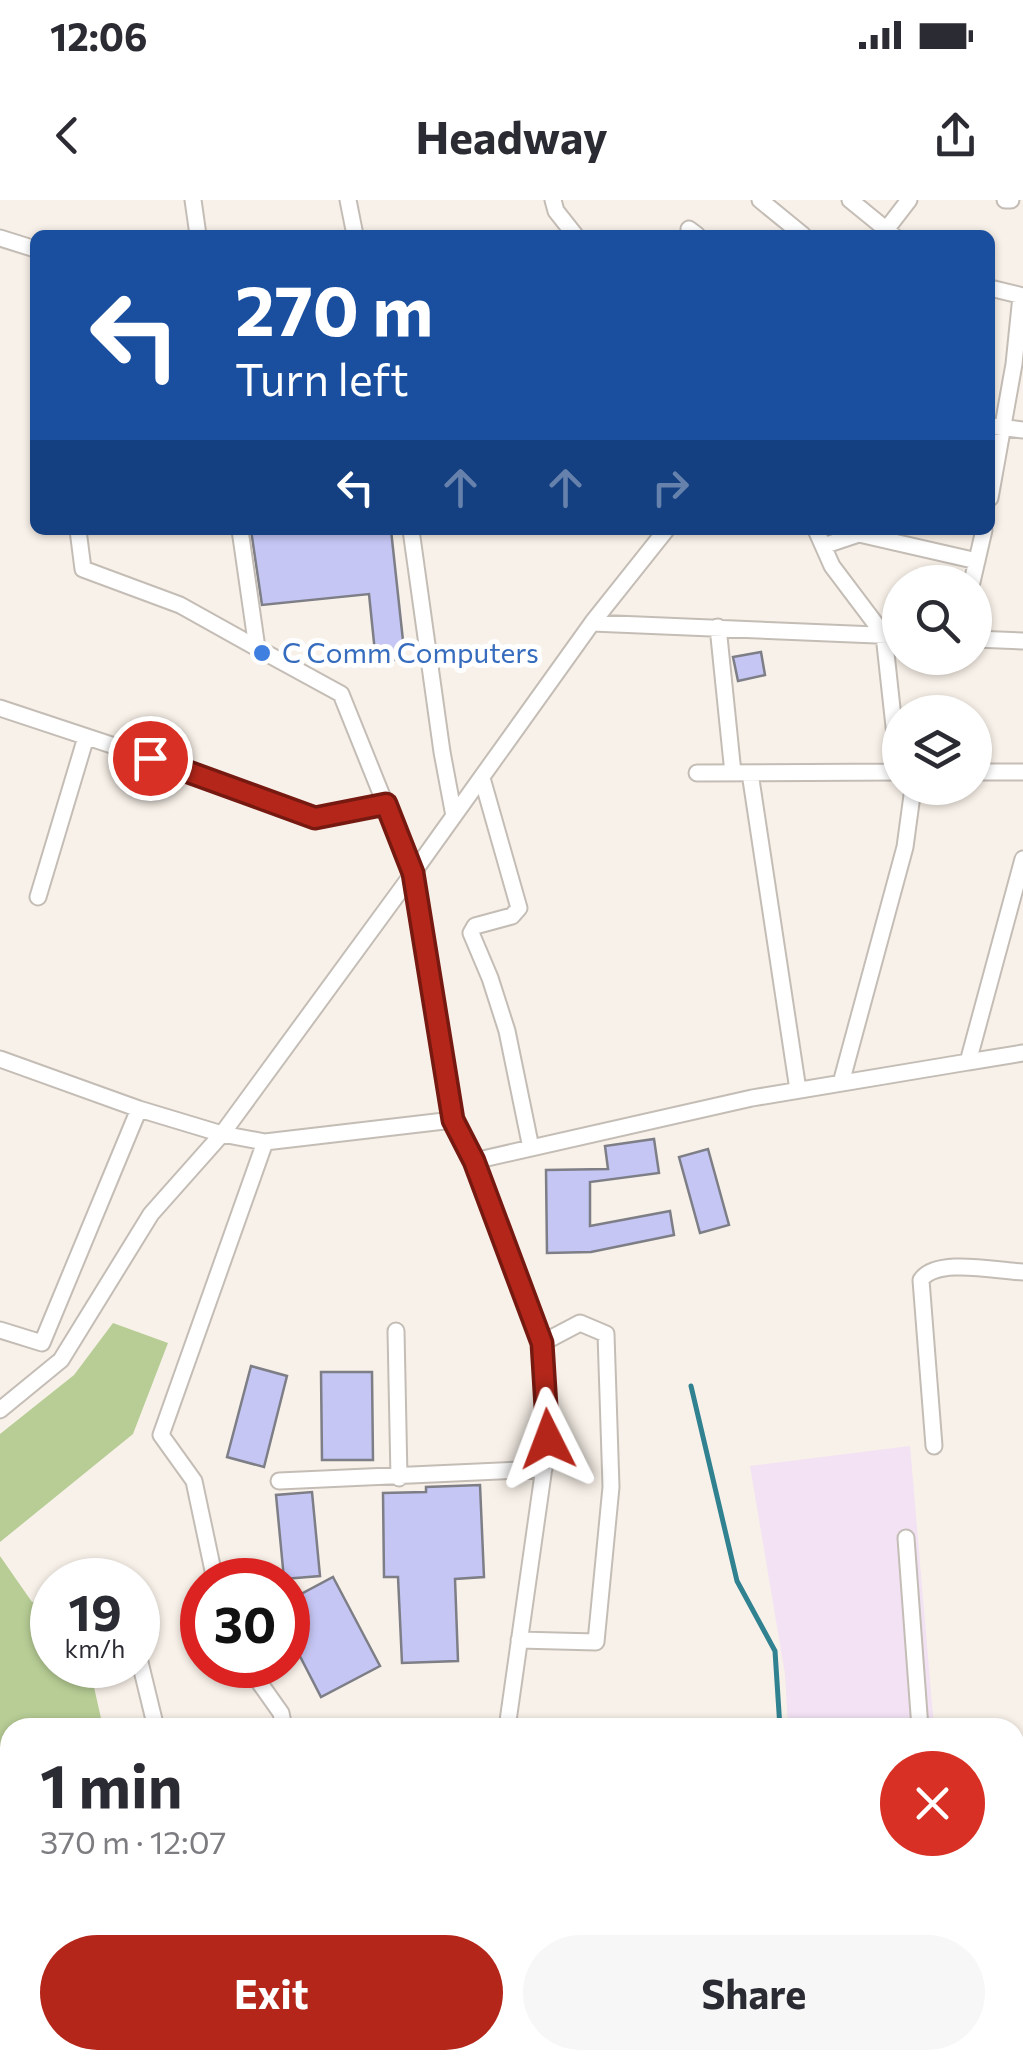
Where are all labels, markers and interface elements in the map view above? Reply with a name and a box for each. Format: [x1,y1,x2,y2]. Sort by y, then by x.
text: 12:06 [50,12,148,59]
icon: back [40,108,95,163]
text: Headway [415,108,608,163]
icon: share [928,108,983,163]
text: 270 m [235,265,433,350]
icon: left [70,270,200,400]
text: Turn left [235,350,409,405]
icon: left [328,460,383,515]
icon: ahead [433,460,488,515]
icon: ahead [538,460,593,515]
icon: right [643,460,698,515]
map controls [882,565,992,805]
button: search [882,565,992,675]
place label: C Comm Computers [282,635,539,669]
marker: C Comm Computers [251,642,273,664]
button: layers [882,695,992,805]
pin [108,716,193,801]
icon: arrive [123,731,178,786]
position arrow [496,1387,600,1491]
speed limit sign: 30 [180,1558,310,1688]
text: 19 [68,1580,122,1641]
text: km/h [65,1633,125,1663]
text: 1 min [40,1747,182,1820]
button: close [880,1751,985,1856]
text: 370 m · 12:07 [40,1821,226,1861]
button: Exit [40,1935,503,2050]
button: Share [523,1935,985,2050]

